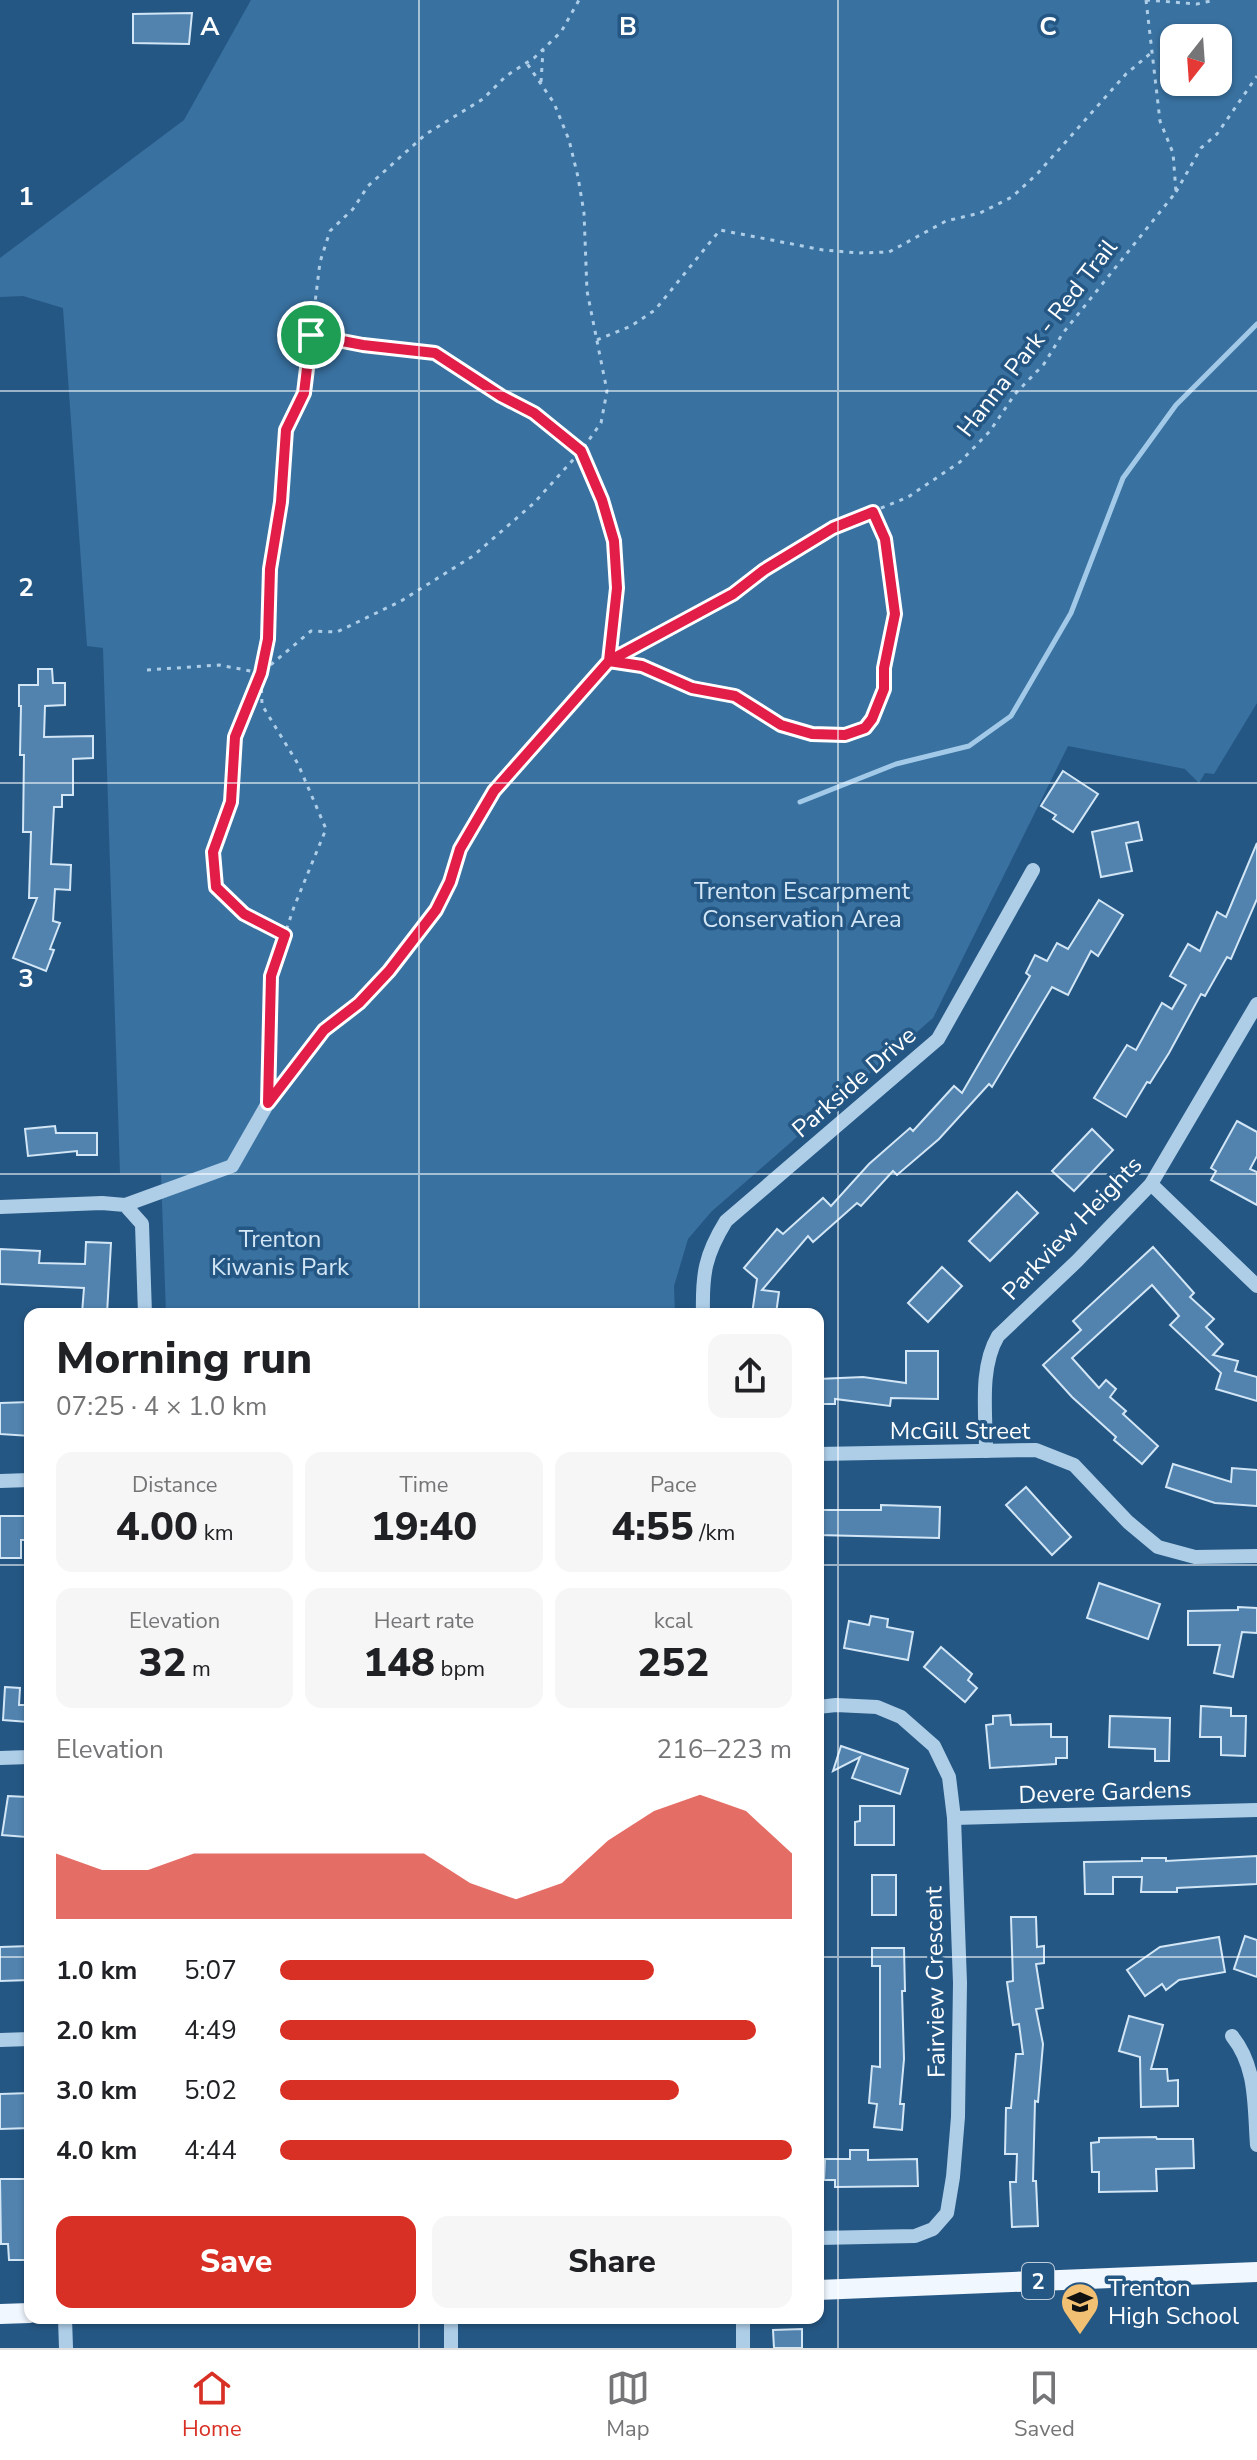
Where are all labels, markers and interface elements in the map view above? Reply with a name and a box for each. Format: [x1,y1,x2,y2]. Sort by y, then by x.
text: A [200,9,220,44]
text: B [619,9,637,44]
text: C [1039,9,1057,44]
north arrow [1160,24,1232,96]
map controls [1160,24,1232,96]
text: 1 [18,179,34,214]
street label: Hanna Park - Red Trail [950,232,1124,444]
pin [277,301,345,369]
icon: arrive [289,313,333,357]
text: 2 [18,570,34,605]
park label: Trenton Escarpment Conservation Area [694,875,911,935]
text: 3 [18,961,34,996]
street label: Parkside Drive [785,1019,923,1145]
street label: Parkview Heights [995,1149,1149,1307]
park label: Trenton Kiwanis Park [211,1223,350,1283]
text: Morning run [56,1329,312,1389]
button: share [708,1334,792,1418]
text: 07:25 · 4 × 1.0 km [56,1389,267,1424]
street label: McGill Street [890,1415,1031,1447]
text: Distance [132,1470,217,1500]
text: Time [400,1470,448,1500]
text: Pace [650,1470,697,1500]
text: 4.00 [116,1500,198,1554]
text: 19:40 [371,1500,477,1554]
text: 4:55 [611,1500,694,1554]
text: km [198,1518,234,1548]
text: /km [694,1518,735,1548]
text: Elevation [129,1606,220,1636]
text: Heart rate [374,1606,474,1636]
text: kcal [654,1606,693,1636]
text: 32 [138,1636,186,1690]
text: 148 [363,1636,435,1690]
text: 252 [637,1636,709,1690]
text: m [186,1654,211,1684]
text: bpm [435,1654,485,1684]
text: Elevation [56,1732,164,1767]
text: 216–223 m [656,1732,792,1767]
street label: Devere Gardens [1018,1773,1192,1811]
street label: Fairview Crescent [917,1885,953,2078]
text: 1.0 km [56,1953,137,1988]
text: 5:07 [184,1953,237,1988]
text: 2.0 km [56,2013,137,2048]
text: 4:49 [184,2013,237,2048]
text: 3.0 km [56,2073,137,2108]
text: 5:02 [184,2073,237,2108]
text: 4.0 km [56,2133,137,2168]
text: 4:44 [184,2133,237,2168]
button: Save [56,2216,416,2308]
button: Share [432,2216,792,2308]
road number: 2 [1022,2263,1054,2299]
place label: Trenton High School [1108,2272,1239,2332]
school or university icon: Trenton High School [1059,2281,1101,2336]
tab: Home [182,2366,242,2444]
tab: Map [606,2366,650,2444]
tab: Saved [1014,2366,1075,2444]

